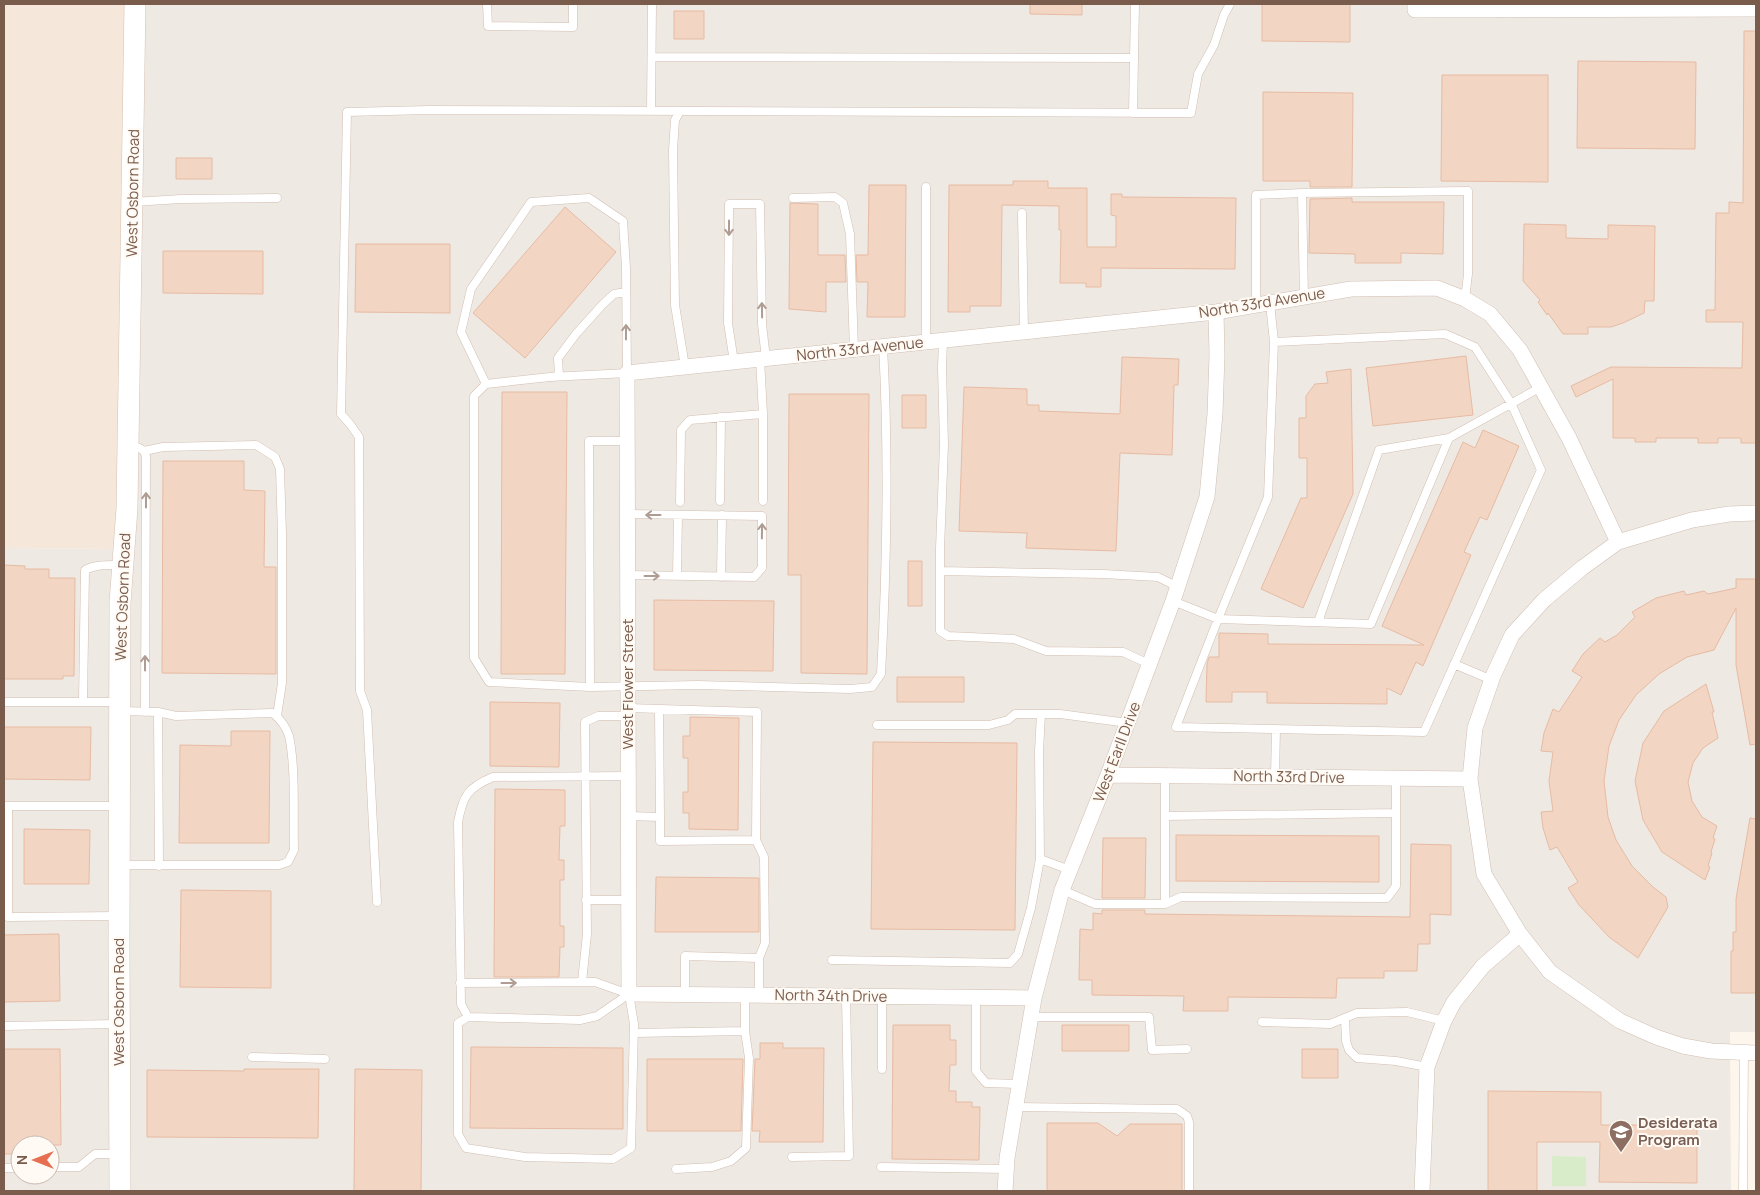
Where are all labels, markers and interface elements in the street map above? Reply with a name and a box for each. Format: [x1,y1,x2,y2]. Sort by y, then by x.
street label: West Osborn Road [121,129,144,257]
one-way arrow [724,220,734,236]
street label: North 33rd Avenue [1197,282,1327,323]
one-way arrow [757,302,767,318]
one-way arrow [621,325,631,341]
street label: North 33rd Avenue [795,331,925,366]
one-way arrow [141,493,151,509]
one-way arrow [645,510,661,519]
one-way arrow [757,524,767,540]
street label: West Osborn Road [110,533,135,661]
one-way arrow [644,571,660,580]
street label: West Flower Street [617,619,638,749]
one-way arrow [140,655,150,672]
street label: West Earll Drive [1088,698,1145,805]
street label: North 33rd Drive [1233,765,1345,788]
street label: West Osborn Road [108,938,129,1066]
one-way arrow [500,978,517,988]
street label: North 34th Drive [775,984,888,1007]
place label: Desiderata Program [1638,1112,1718,1150]
school or university icon: Desiderata Program [1608,1119,1634,1153]
north arrow [10,1135,60,1185]
text: N [12,1155,31,1165]

